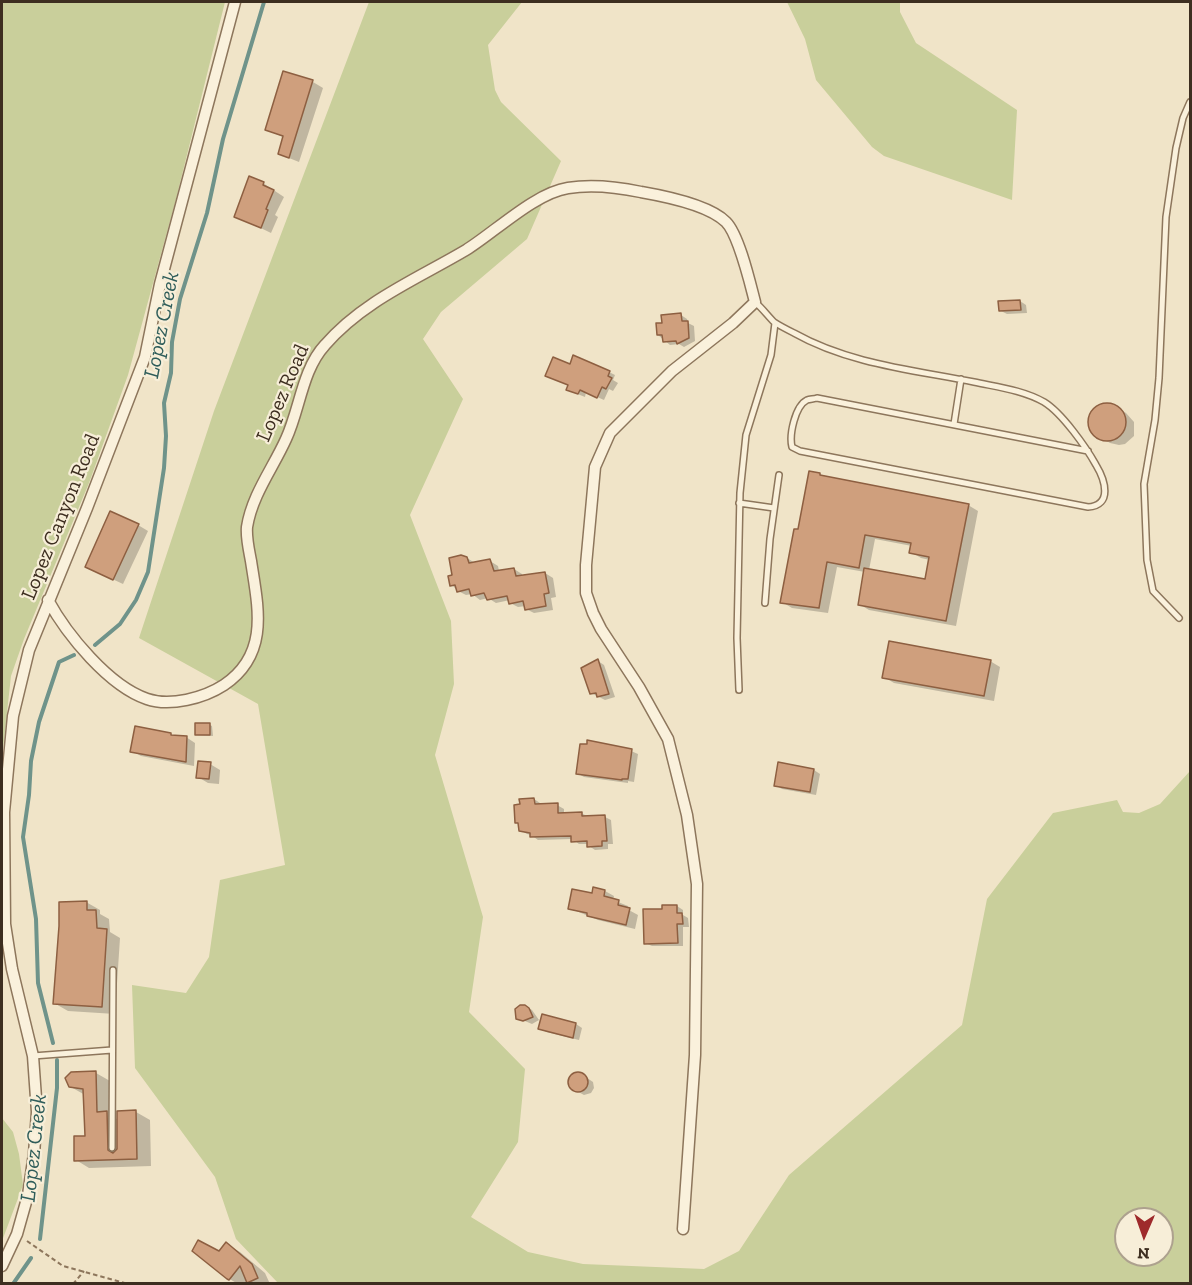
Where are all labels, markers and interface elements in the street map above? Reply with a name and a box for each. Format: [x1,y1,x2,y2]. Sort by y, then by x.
water label: Lopez Creek [139,269,185,381]
street label: Lopez Road [251,341,315,445]
street label: Lopez Canyon Road [16,430,106,604]
water label: Lopez Creek [15,1093,53,1203]
north arrow [1114,1207,1174,1267]
text: N [1137,1244,1150,1263]

